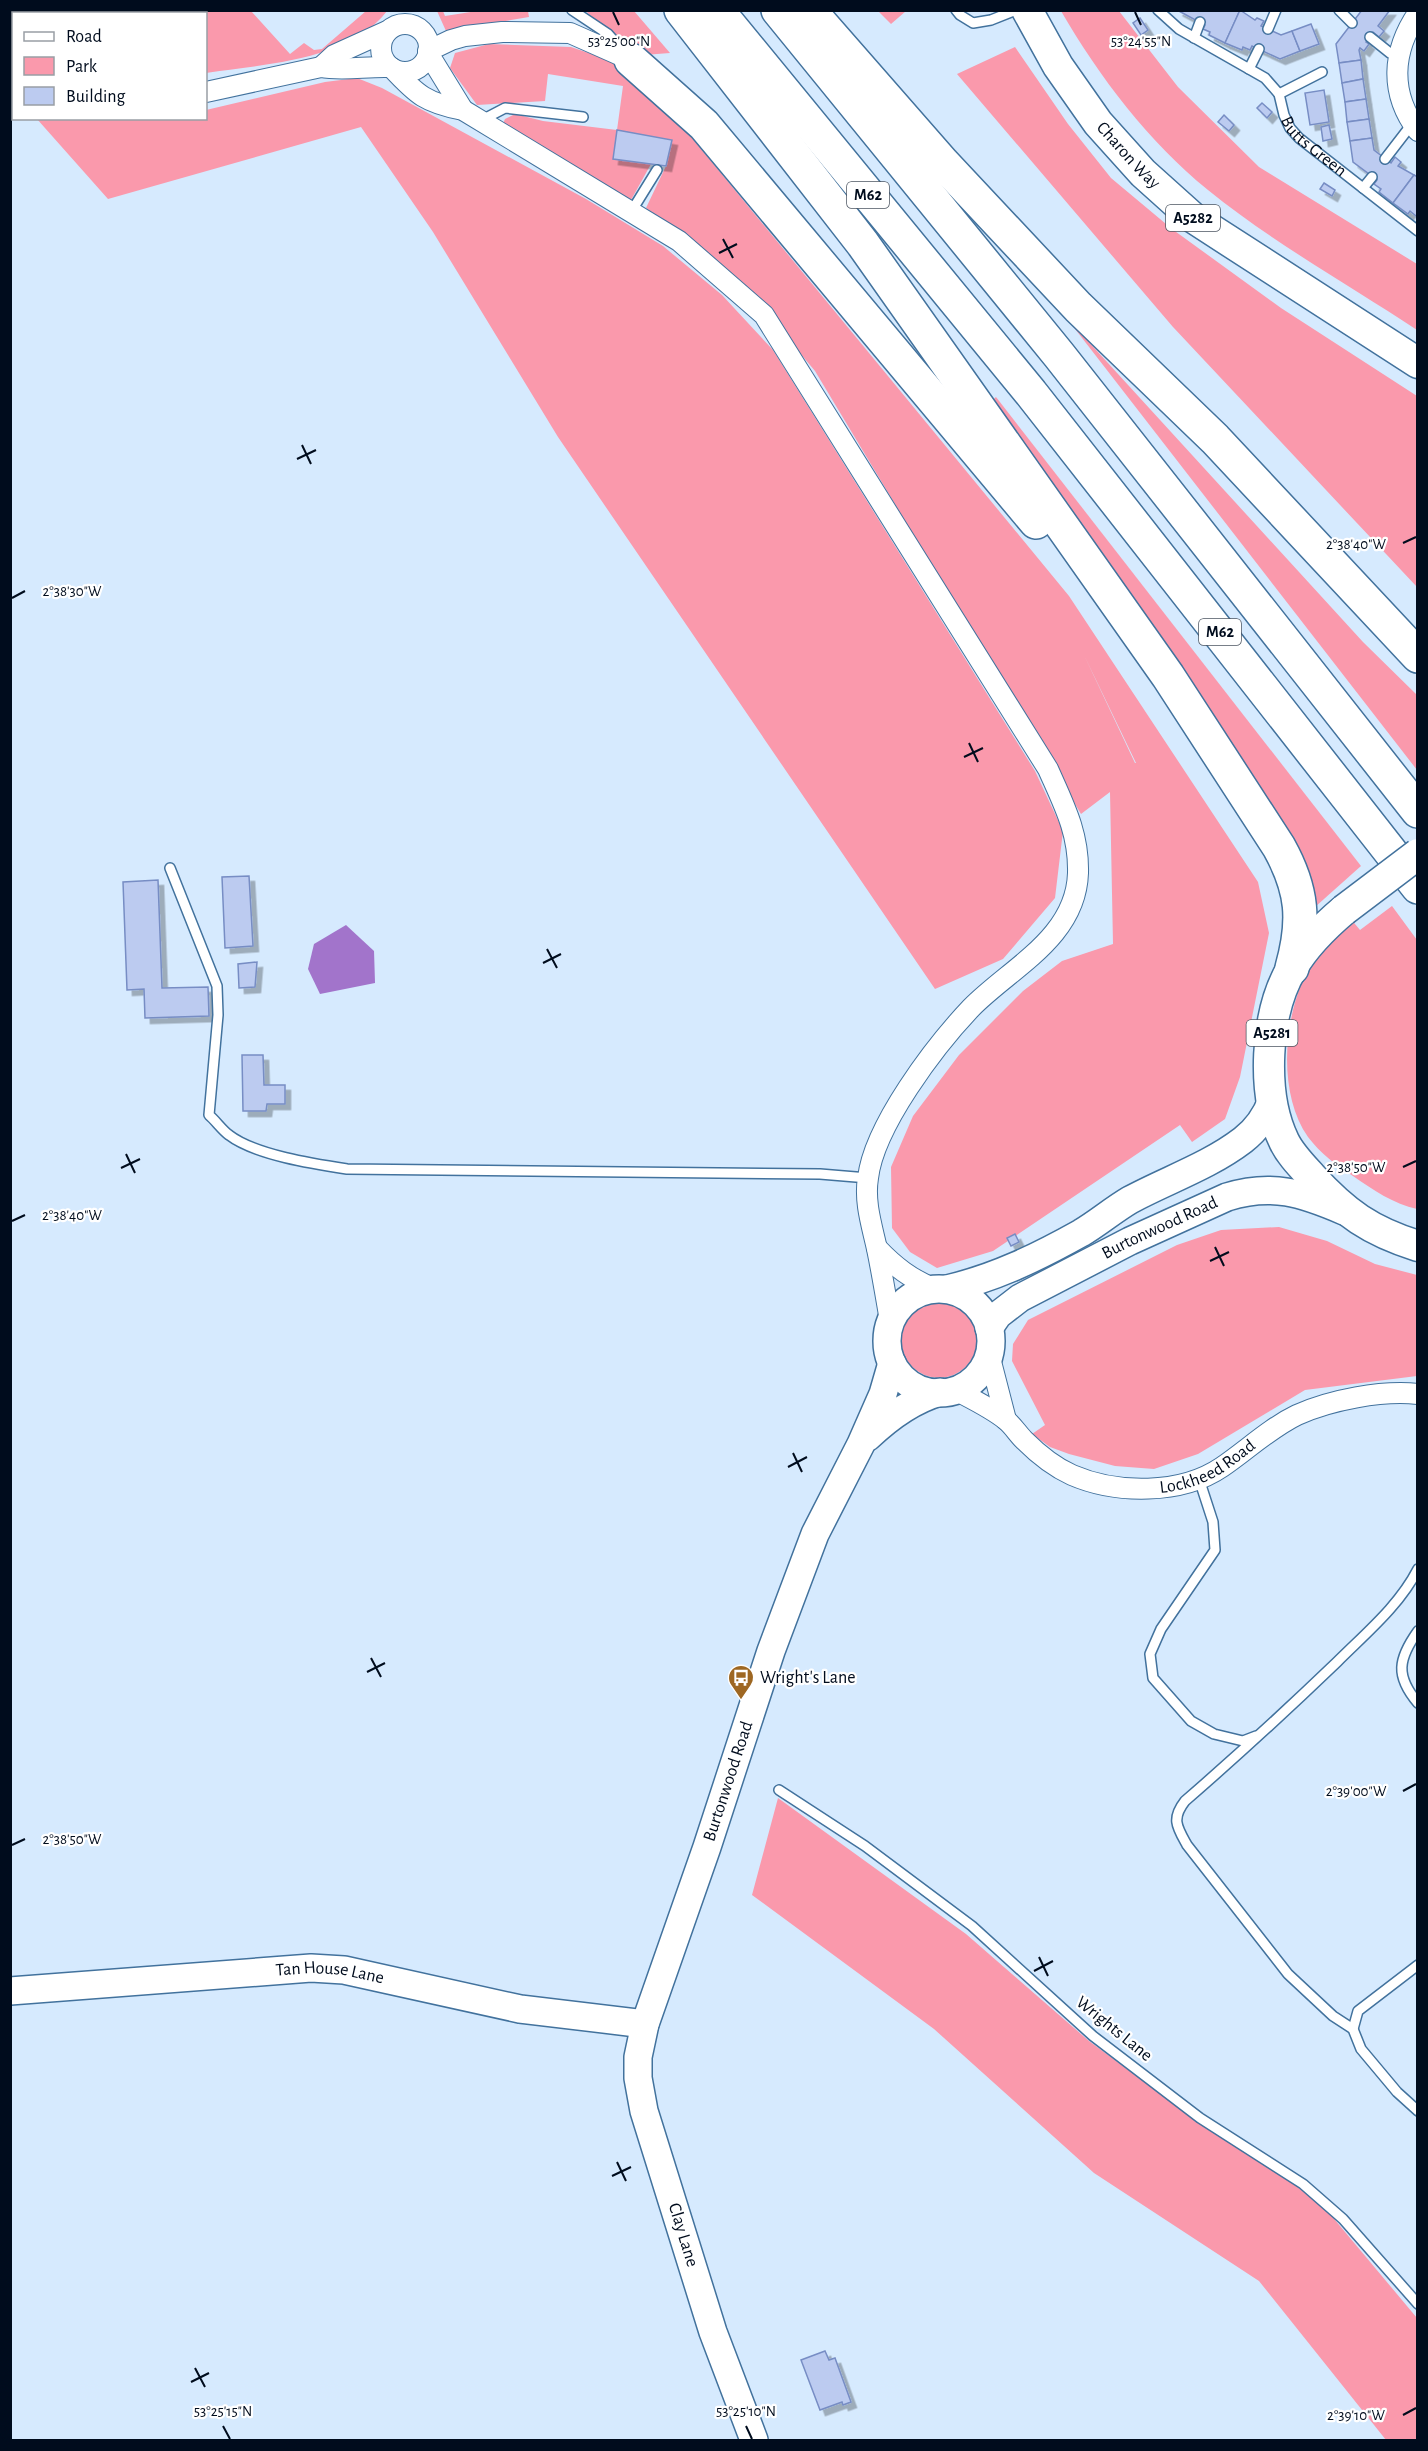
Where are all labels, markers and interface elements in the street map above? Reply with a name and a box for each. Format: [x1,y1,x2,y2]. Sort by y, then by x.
legend [12,12,207,120]
text: Road [66,28,102,46]
text: 53°25'00"N [588,34,650,49]
text: 53°24'55"N [1111,34,1171,49]
text: Park [66,58,98,76]
text: Building [66,88,126,106]
street label: Butts Green [1277,114,1350,180]
street label: Charon Way [1093,119,1164,193]
road number: M62 [847,182,889,208]
road number: A5282 [1166,205,1220,231]
text: 2°38'40"W [1326,537,1387,552]
text: 2°38'30"W [43,584,102,599]
road number: M62 [1199,619,1241,645]
road number: A5281 [1246,1020,1298,1046]
text: 2°38'50"W [1327,1160,1386,1175]
street label: Burtonwood Road [1099,1193,1220,1263]
text: 2°38'40"W [42,1208,103,1223]
street label: Lockheed Road [1159,1437,1259,1497]
bus stop icon: Wright's Lane [726,1663,756,1701]
place label: Wright's Lane [760,1669,855,1687]
street label: Burtonwood Road [700,1719,756,1844]
text: 2°39'00"W [1326,1784,1387,1799]
text: 2°38'50"W [43,1832,102,1847]
street label: Tan House Lane [275,1959,386,1988]
street label: Wrights Lane [1073,1993,1155,2065]
street label: Clay Lane [665,2201,701,2269]
text: 53°25'15"N [194,2404,252,2419]
text: 53°25'10"N [716,2404,776,2419]
text: 2°39'10"W [1327,2408,1386,2423]

